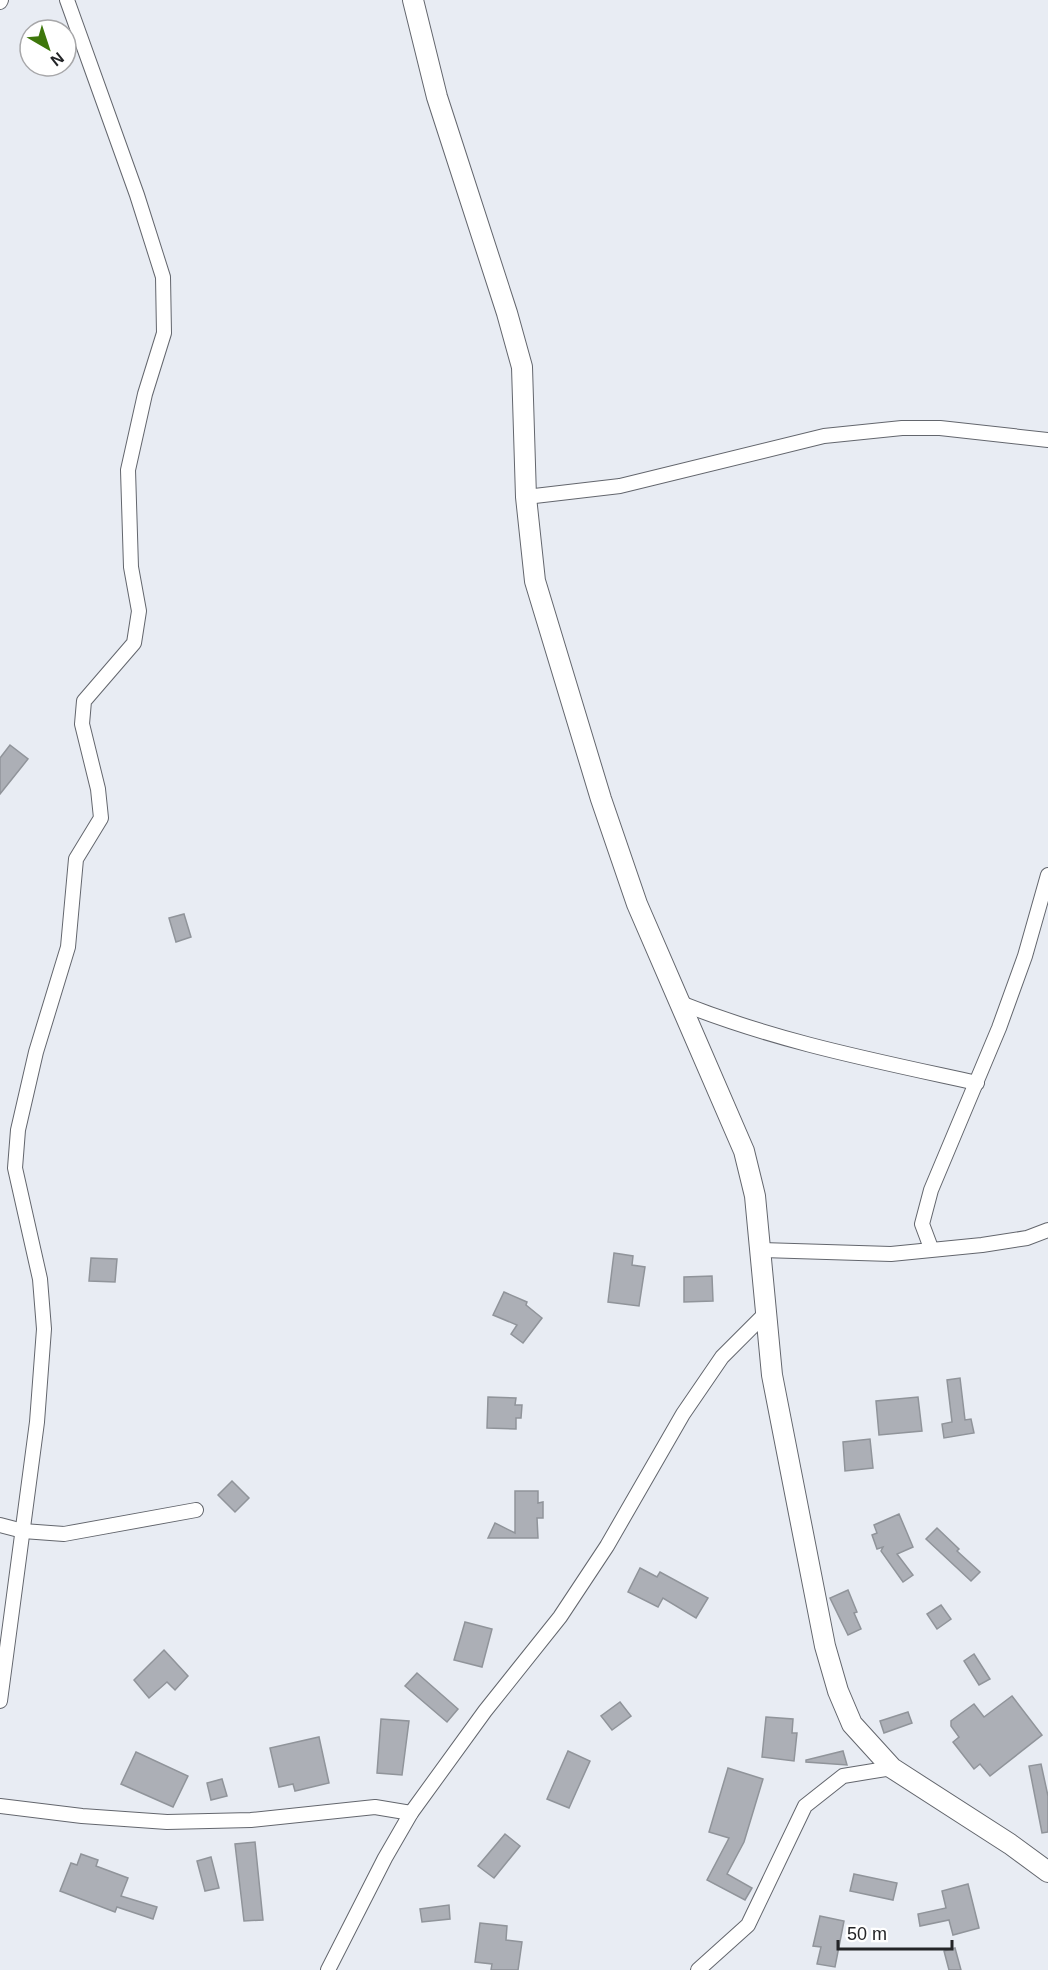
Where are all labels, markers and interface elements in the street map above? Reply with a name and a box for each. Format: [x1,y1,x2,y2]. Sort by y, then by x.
north arrow [18,18,78,78]
text: N [47,49,67,70]
scale bar [838,1913,952,1951]
text: 50 m [847,1924,887,1944]

